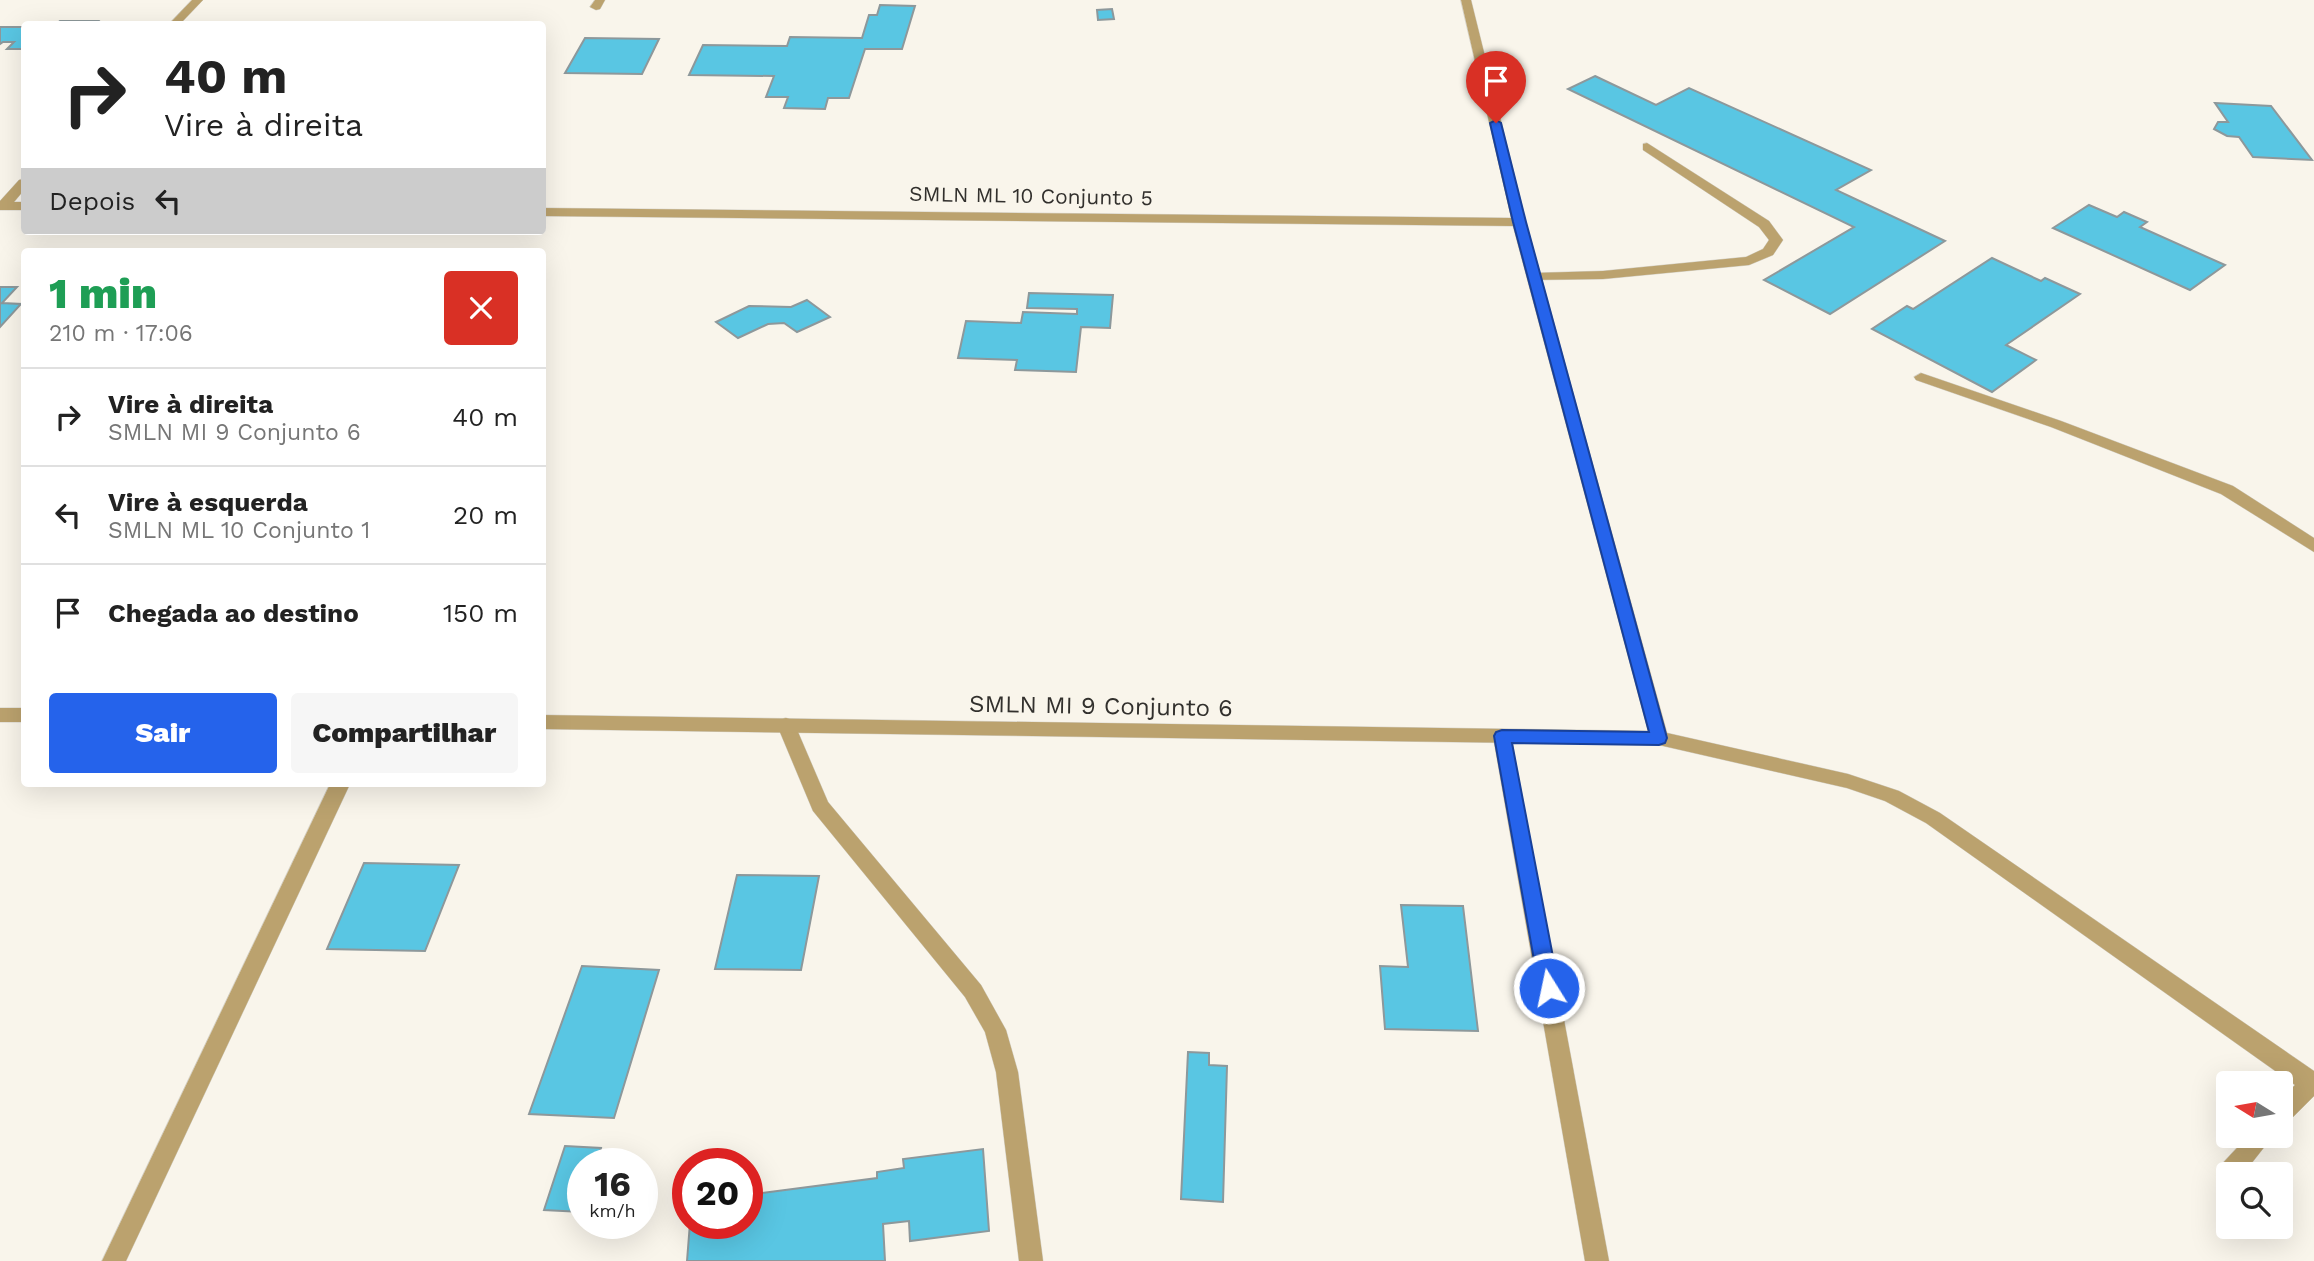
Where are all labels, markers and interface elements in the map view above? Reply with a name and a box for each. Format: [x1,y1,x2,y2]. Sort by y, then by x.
text: 40 m [164,47,287,105]
icon: right [49,49,140,140]
pin [1466,51,1526,123]
icon: arrive [1477,62,1515,100]
text: Vire à direita [164,106,363,144]
street label: SMLN ML 10 Conjunto 5 [909,181,1153,210]
icon: left [149,182,187,220]
text: Depois [49,186,135,216]
text: 1 min [49,269,157,318]
button: close [444,271,518,345]
text: 210 m · 17:06 [49,320,193,347]
text: Vire à direita [108,389,273,419]
icon: right [49,398,87,436]
text: 40 m [452,402,518,432]
text: SMLN MI 9 Conjunto 6 [108,419,361,446]
text: Vire à esquerda [108,487,308,517]
icon: left [49,496,87,534]
text: 20 m [453,500,518,530]
text: SMLN ML 10 Conjunto 1 [108,517,370,544]
icon: arrive [49,594,87,632]
text: Chegada ao destino [108,598,359,628]
text: 150 m [443,598,518,628]
street label: SMLN MI 9 Conjunto 6 [969,690,1233,722]
button: Sair [49,693,277,773]
button: Compartilhar [291,693,518,773]
position arrow [1512,951,1586,1025]
north arrow [2216,1071,2292,1148]
map controls [2216,1071,2293,1239]
speed limit sign: 20 [672,1148,763,1239]
button: search [2216,1162,2293,1239]
text: 16 [594,1163,631,1205]
text: km/h [589,1200,636,1221]

